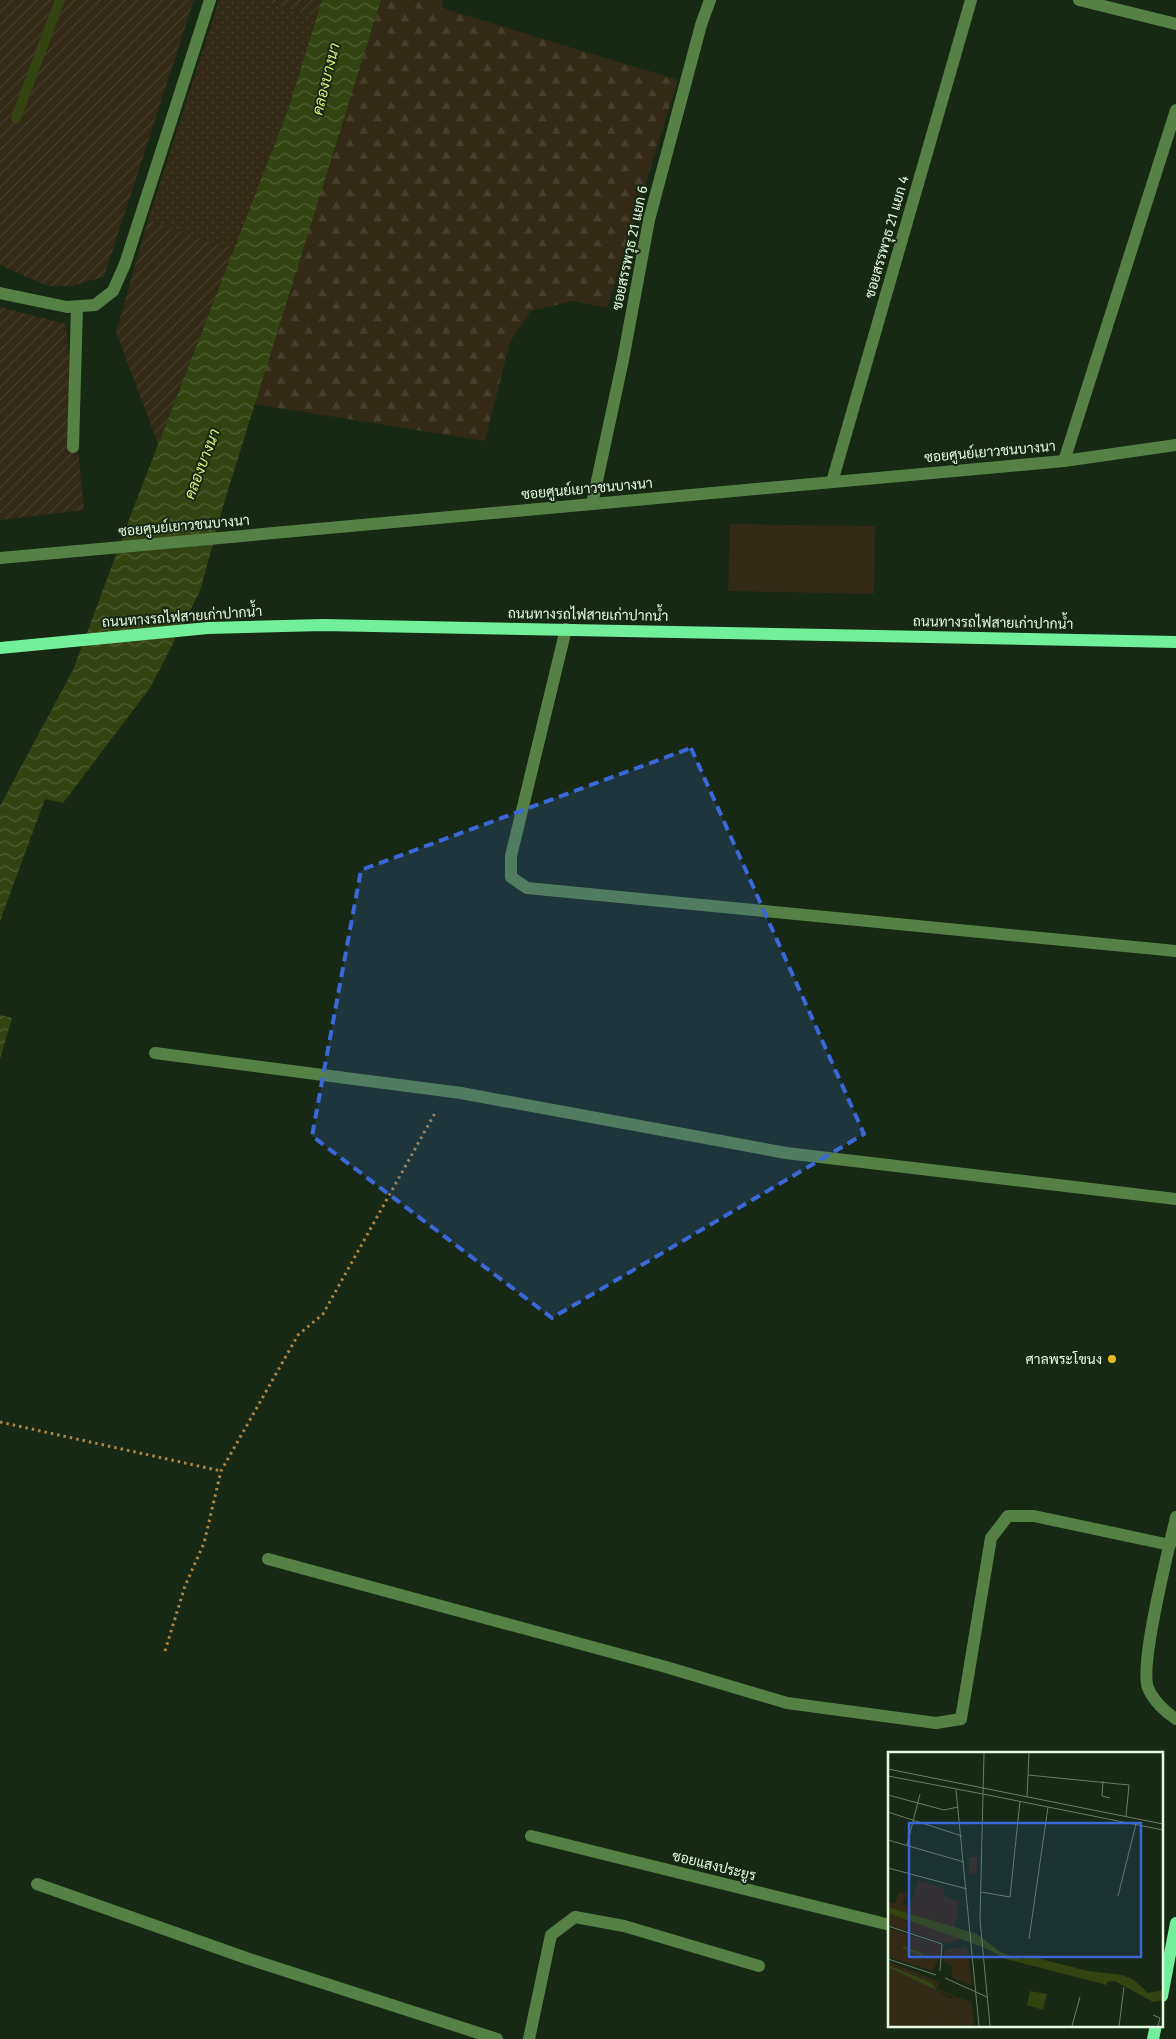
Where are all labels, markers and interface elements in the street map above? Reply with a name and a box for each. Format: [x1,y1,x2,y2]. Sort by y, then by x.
water label: คลองบางนา [308,41,344,117]
street label: ซอยสรรพวุธ 21 แยก 4 [861,173,914,301]
street label: ซอยสรรพวุธ 21 แยก 6 [609,184,652,312]
water label: คลองบางนา [180,426,224,502]
street label: ซอยศูนย์เยาวชนบางนา [924,437,1056,467]
street label: ซอยศูนย์เยาวชนบางนา [521,474,653,504]
street label: ซอยศูนย์เยาวชนบางนา [118,511,250,541]
street label: ถนนทางรถไฟสายเก่าปากน้ำ [101,599,263,631]
street label: ถนนทางรถไฟสายเก่าปากน้ำ [508,601,669,625]
street label: ถนนทางรถไฟสายเก่าปากน้ำ [913,609,1074,633]
place label: ศาลพระโขนง [1025,1351,1102,1368]
marker: ศาลพระโขนง [1106,1353,1118,1365]
inset map [888,1752,1164,2026]
street label: ซอยแสงประยูร [670,1847,758,1886]

